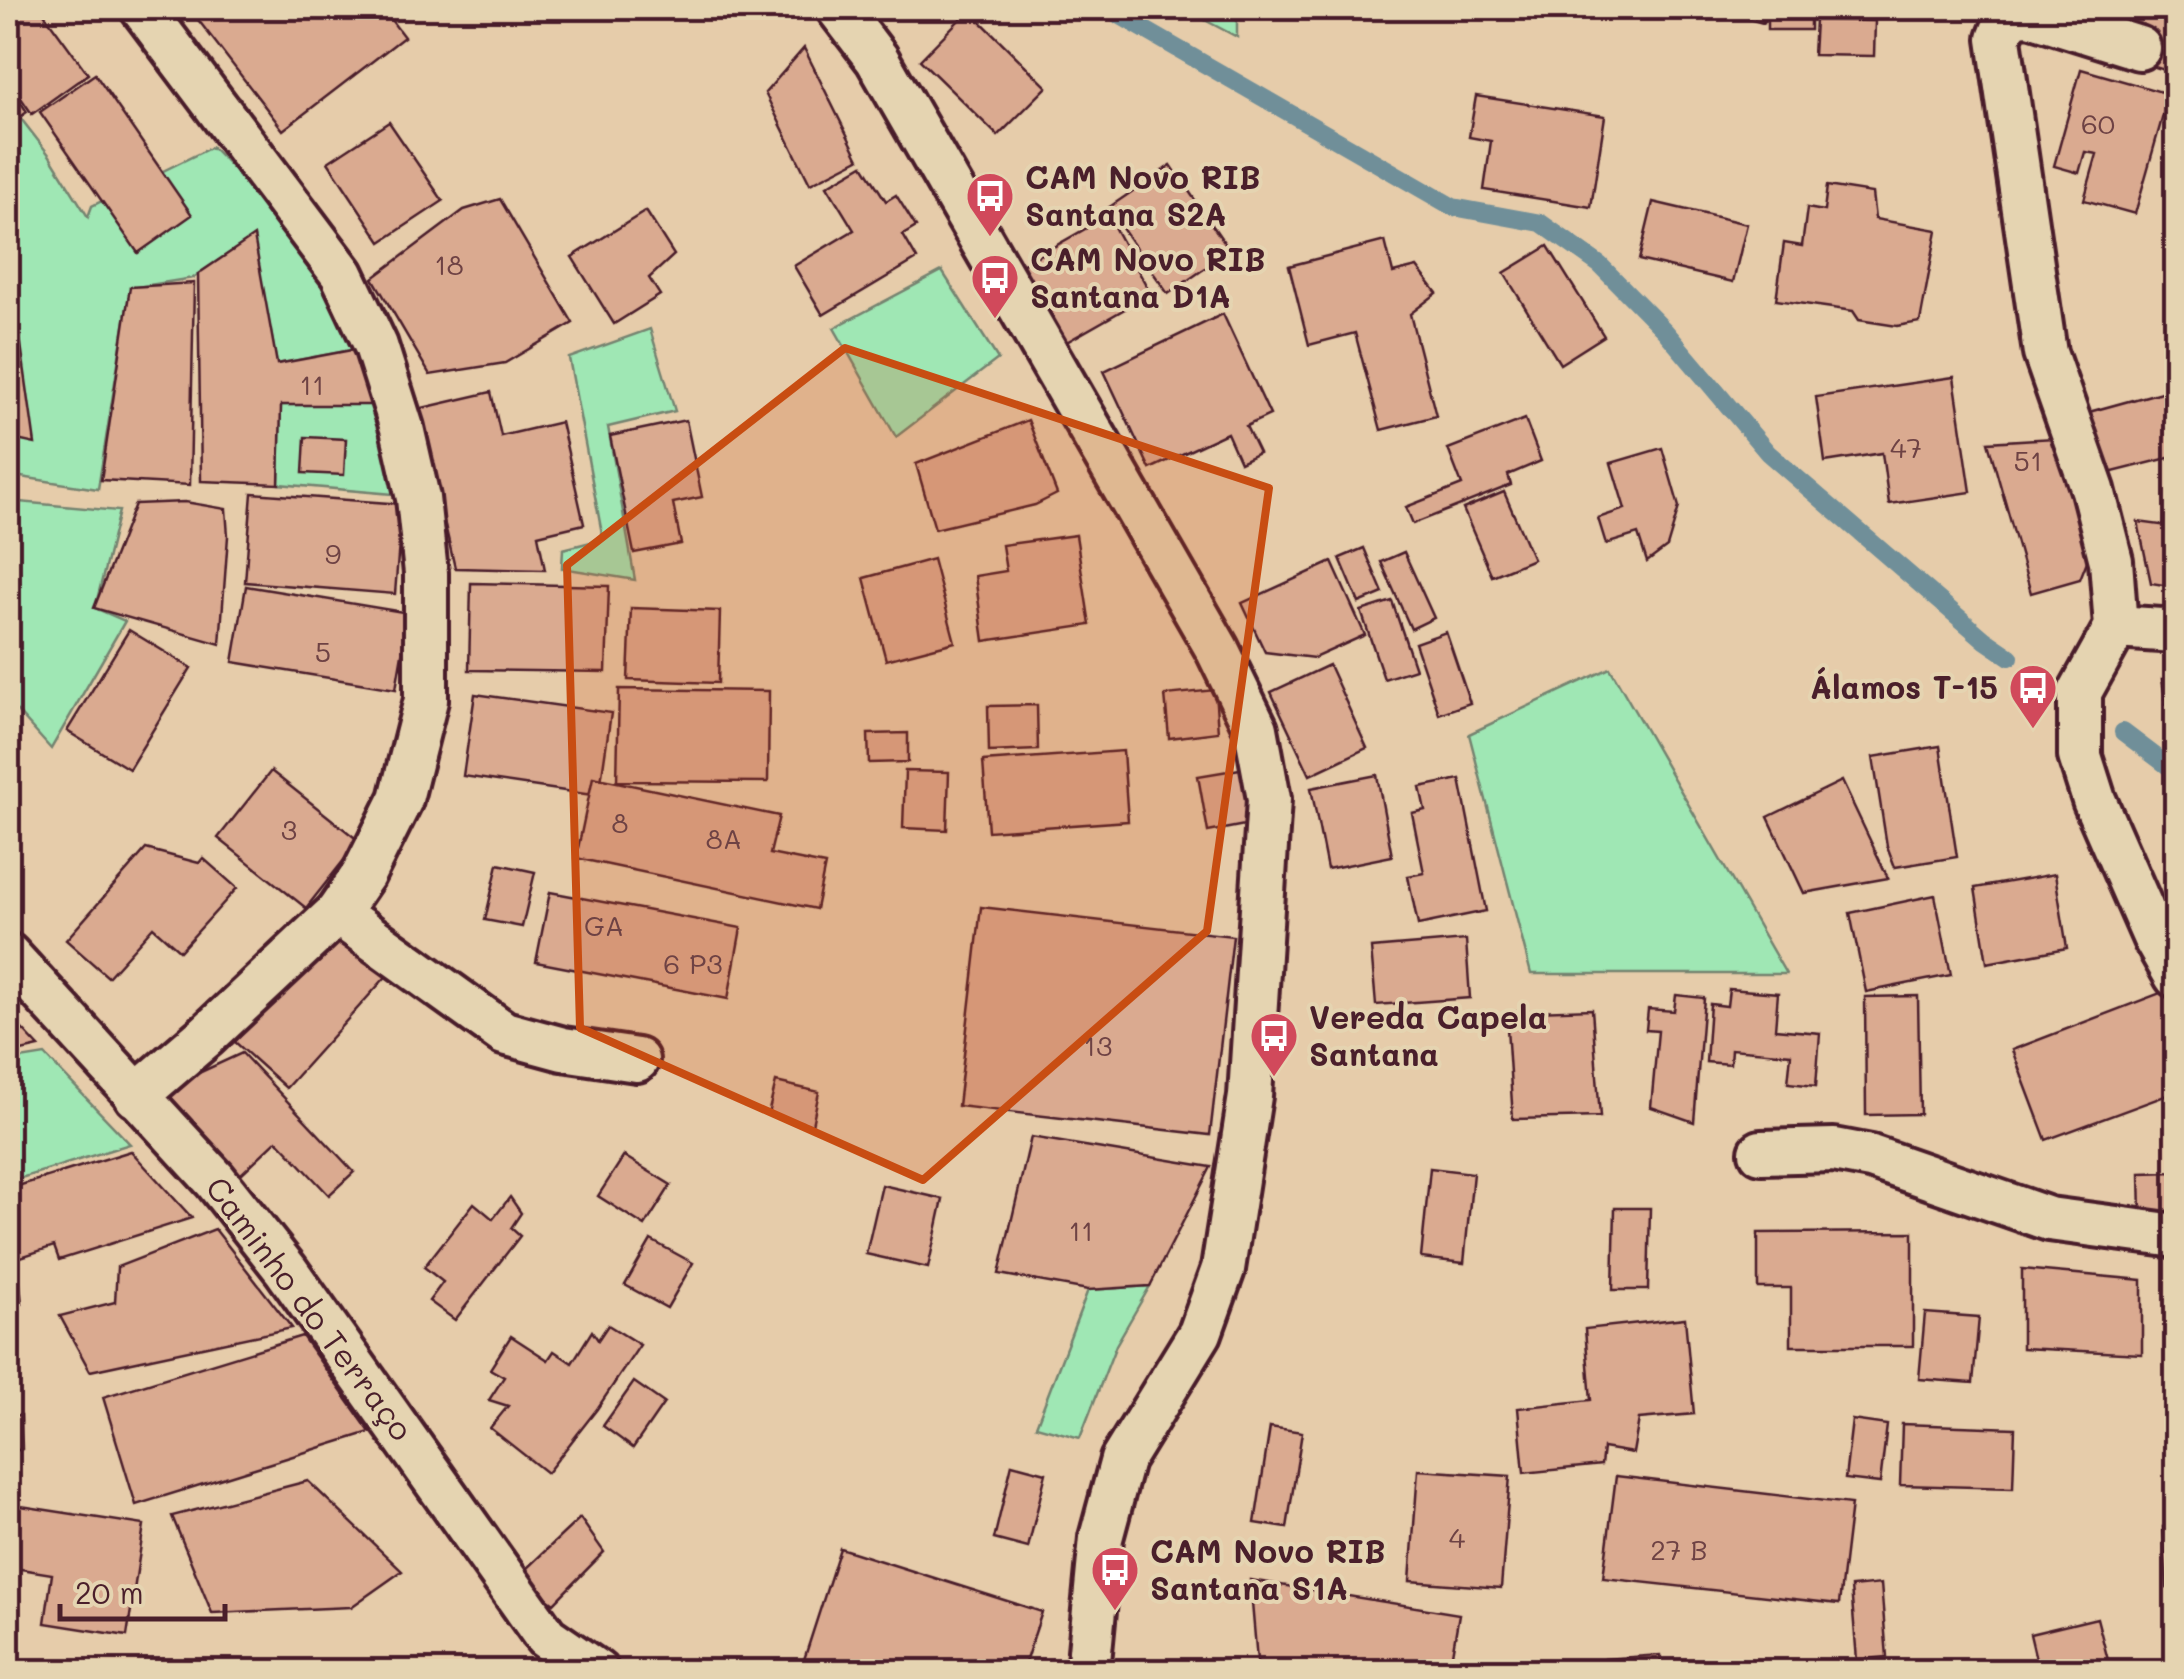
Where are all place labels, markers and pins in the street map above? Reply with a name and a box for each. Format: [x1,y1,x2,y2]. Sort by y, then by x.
place label: CAM Novo RIB Santana S2A [1025,155,1261,234]
bus stop icon: CAM Novo RIB Santana S2A [964,170,1016,238]
place label: CAM Novo RIB Santana D1A [1030,237,1266,316]
bus stop icon: CAM Novo RIB Santana D1A [969,252,1021,320]
bus stop icon: Álamos T-15 [2007,662,2059,730]
place label: Álamos T-15 [1810,665,1998,707]
place label: Vereda Capela Santana [1309,995,1547,1074]
bus stop icon: Vereda Capela Santana [1248,1010,1300,1078]
place label: CAM Novo RIB Santana S1A [1150,1529,1386,1608]
bus stop icon: CAM Novo RIB Santana S1A [1089,1544,1141,1612]

